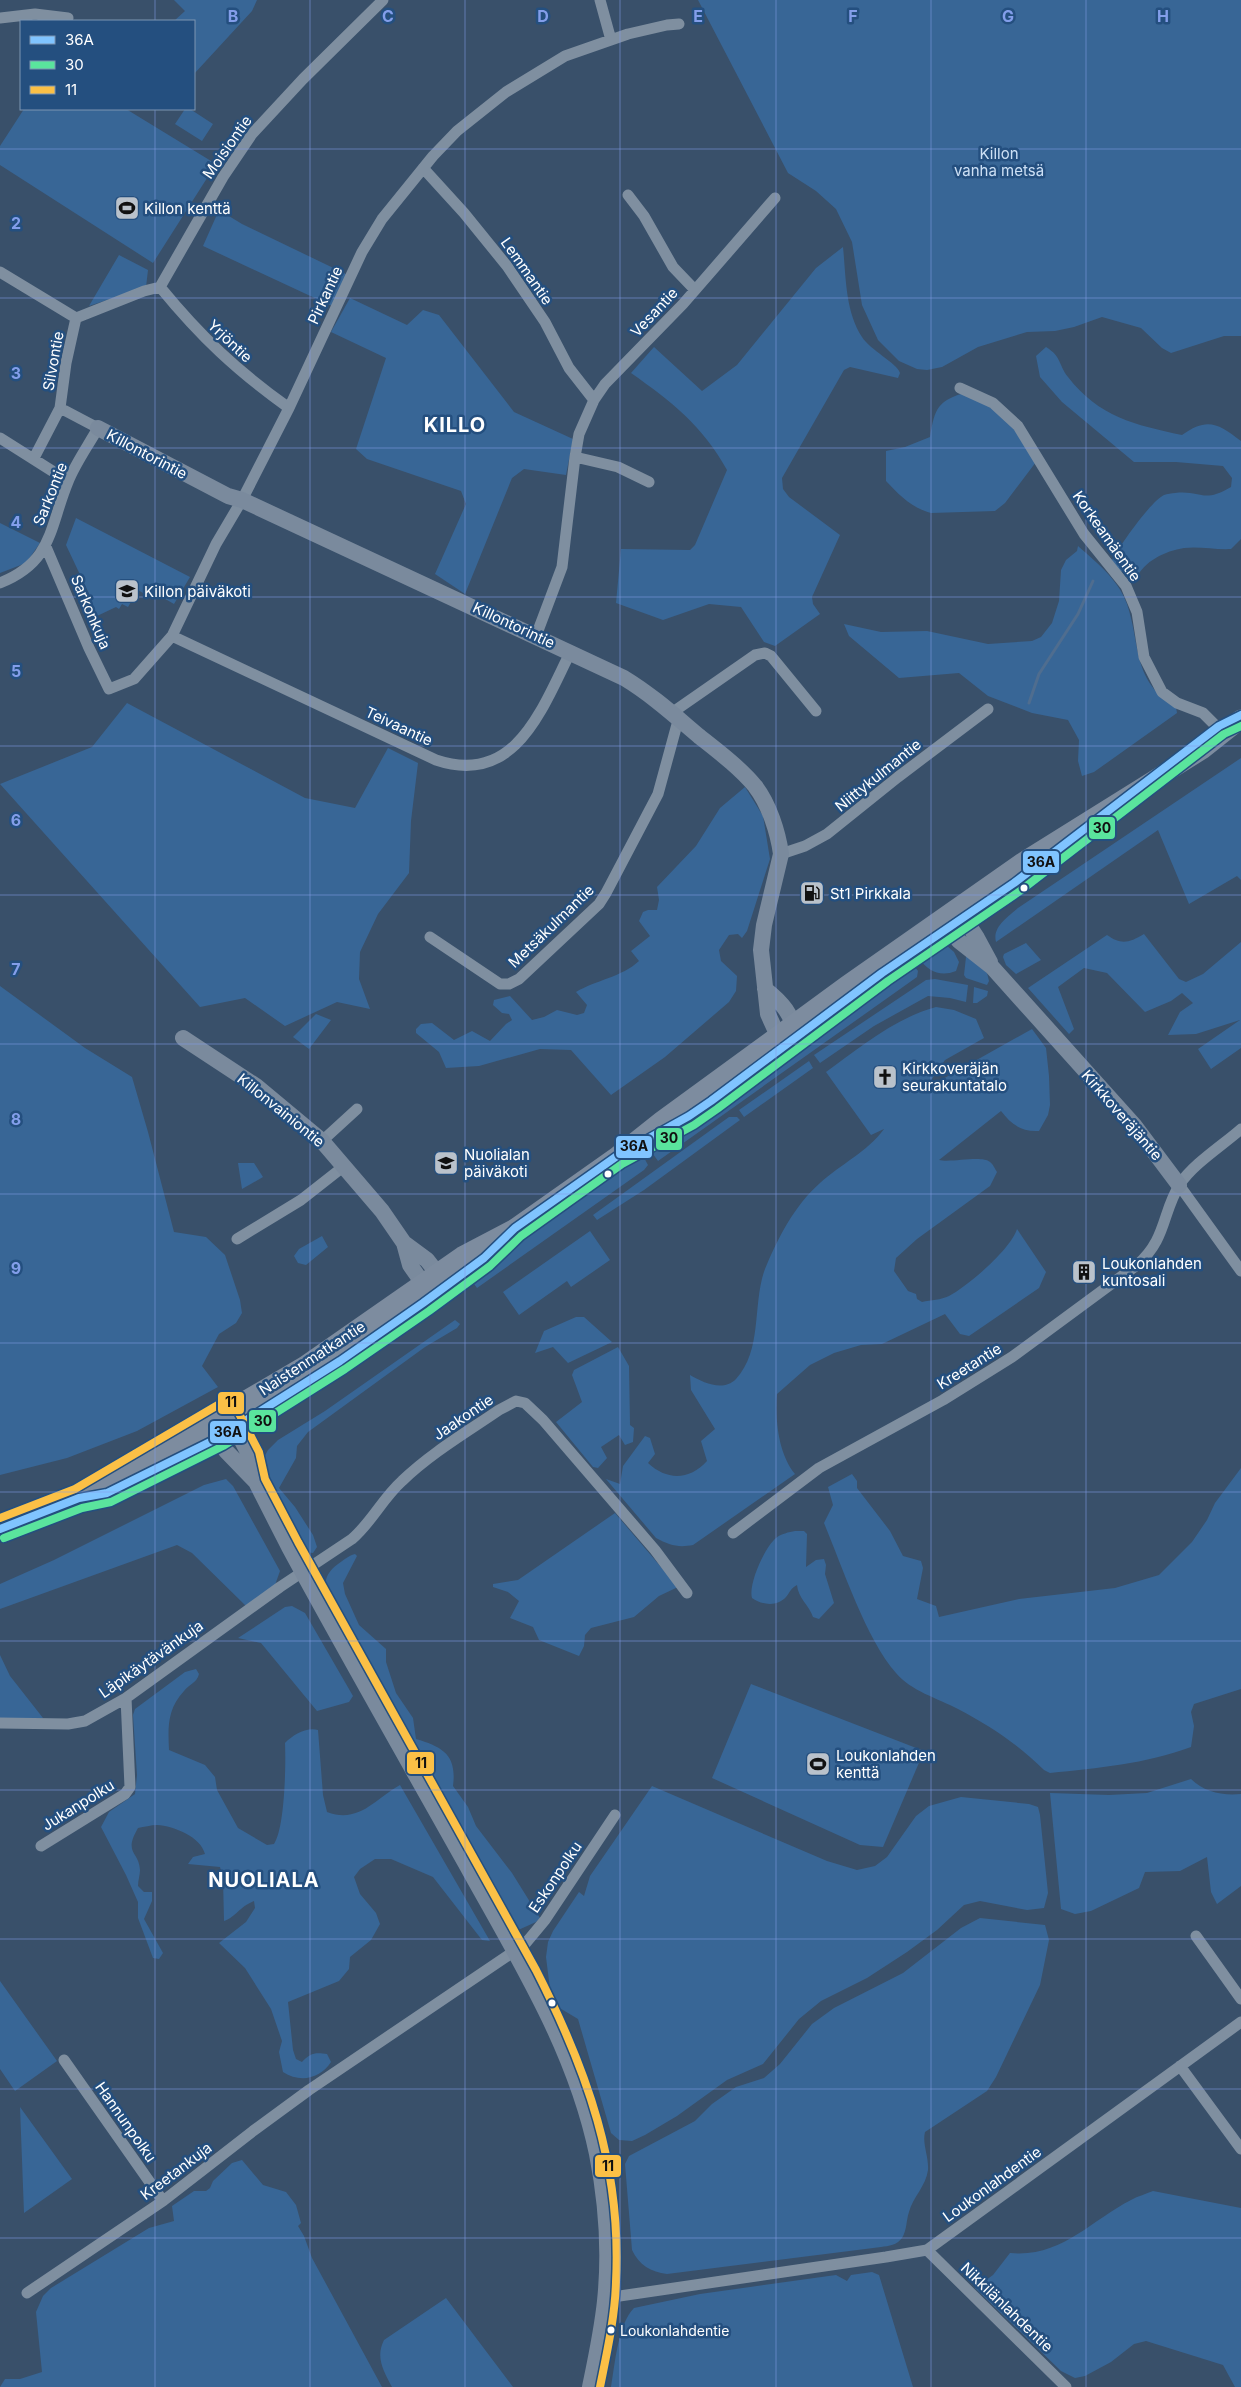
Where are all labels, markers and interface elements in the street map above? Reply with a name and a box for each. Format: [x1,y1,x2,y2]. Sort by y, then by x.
text: B [228,6,238,26]
text: C [382,6,394,26]
text: D [537,6,549,26]
text: E [693,6,703,26]
text: F [848,6,858,26]
text: G [1002,6,1014,26]
text: H [1157,6,1169,26]
legend [20,20,195,110]
text: 36A [65,30,94,49]
text: 30 [65,55,84,74]
text: 11 [65,80,77,99]
street label: Moisiontie [198,112,256,182]
park label: Killon vanha metsä [954,144,1044,180]
sports icon: Killon kenttä [114,195,140,221]
place label: Killon kenttä [144,199,231,218]
text: 2 [11,213,21,233]
street label: Lemmantie [497,234,557,308]
street label: Pirkantie [303,263,347,327]
street label: Vesantie [626,283,682,341]
street label: Yrjöntie [204,316,256,366]
street label: Silvontie [38,330,68,392]
text: 3 [11,363,21,383]
district label: KILLO [424,413,486,437]
street label: Killontorintie [103,425,191,483]
street label: Sarkontie [29,459,71,529]
street label: Korkeamäentie [1069,487,1145,585]
text: 4 [11,512,22,532]
street label: Sarkonkuja [67,572,115,652]
school or university icon: Killon päiväkoti [114,578,140,604]
place label: Killon päiväkoti [144,582,251,601]
street label: Killontorintie [470,598,558,652]
text: 5 [11,661,21,681]
street label: Teivaantie [362,702,436,750]
street label: Niittykulmantie [831,734,925,816]
text: 6 [11,810,21,830]
line badge: 30 [1088,816,1116,840]
text: 30 [1093,819,1111,836]
line badge: 36A [1022,850,1060,874]
text: 36A [1027,853,1056,870]
street label: Metsäkulmantie [504,880,598,972]
fuel station icon: St1 Pirkkala [799,880,825,906]
unlabelled marker [1019,883,1029,893]
place label: St1 Pirkkala [830,884,911,903]
text: 7 [11,959,21,979]
place label: Kirkkoveräjän seurakuntatalo [902,1059,1007,1095]
church icon: Kirkkoveräjän seurakuntatalo [872,1064,898,1090]
street label: Kirkkoveräjäntie [1077,1066,1167,1164]
street label: Killonvainiontie [233,1069,329,1151]
text: 8 [11,1109,21,1129]
line badge: 30 [655,1127,683,1151]
text: 30 [660,1129,678,1146]
line badge: 36A [615,1135,653,1159]
text: 36A [620,1137,649,1154]
place label: Nuolialan päiväkoti [464,1145,530,1181]
school or university icon: Nuolialan päiväkoti [433,1150,459,1176]
unlabelled marker [603,1169,613,1179]
place label: Loukonlahden kuntosali [1102,1254,1202,1290]
text: 9 [11,1258,21,1278]
building icon: Loukonlahden kuntosali [1071,1259,1097,1285]
street label: Naistenmatkantie [255,1317,369,1399]
street label: Kreetantie [933,1339,1005,1393]
street label: Jaakontie [429,1390,497,1444]
line badge: 11 [217,1391,245,1415]
text: 11 [225,1393,237,1410]
line badge: 30 [248,1409,277,1433]
text: 30 [254,1412,272,1429]
line badge: 36A [209,1420,247,1444]
text: 36A [214,1423,243,1440]
street label: Läpikäytävänkuja [95,1616,207,1702]
place label: Loukonlahden kenttä [836,1746,936,1782]
line badge: 11 [406,1751,435,1775]
sports icon: Loukonlahden kenttä [805,1751,831,1777]
text: 11 [415,1754,427,1771]
street label: Jukanpolku [38,1775,118,1835]
street label: Eskonpolku [524,1838,586,1916]
district label: NUOLIALA [208,1868,320,1892]
unlabelled marker [547,1998,557,2008]
street label: Hannunpolku [91,2078,161,2166]
street label: Kreetankuja [137,2138,215,2204]
street label: Loukonlahdentie [939,2142,1045,2226]
line badge: 11 [594,2154,622,2178]
text: 11 [602,2157,614,2174]
street label: Nikkilänlahdentie [957,2258,1057,2356]
place label: Loukonlahdentie [620,2322,729,2339]
marker: Loukonlahdentie [606,2325,616,2335]

